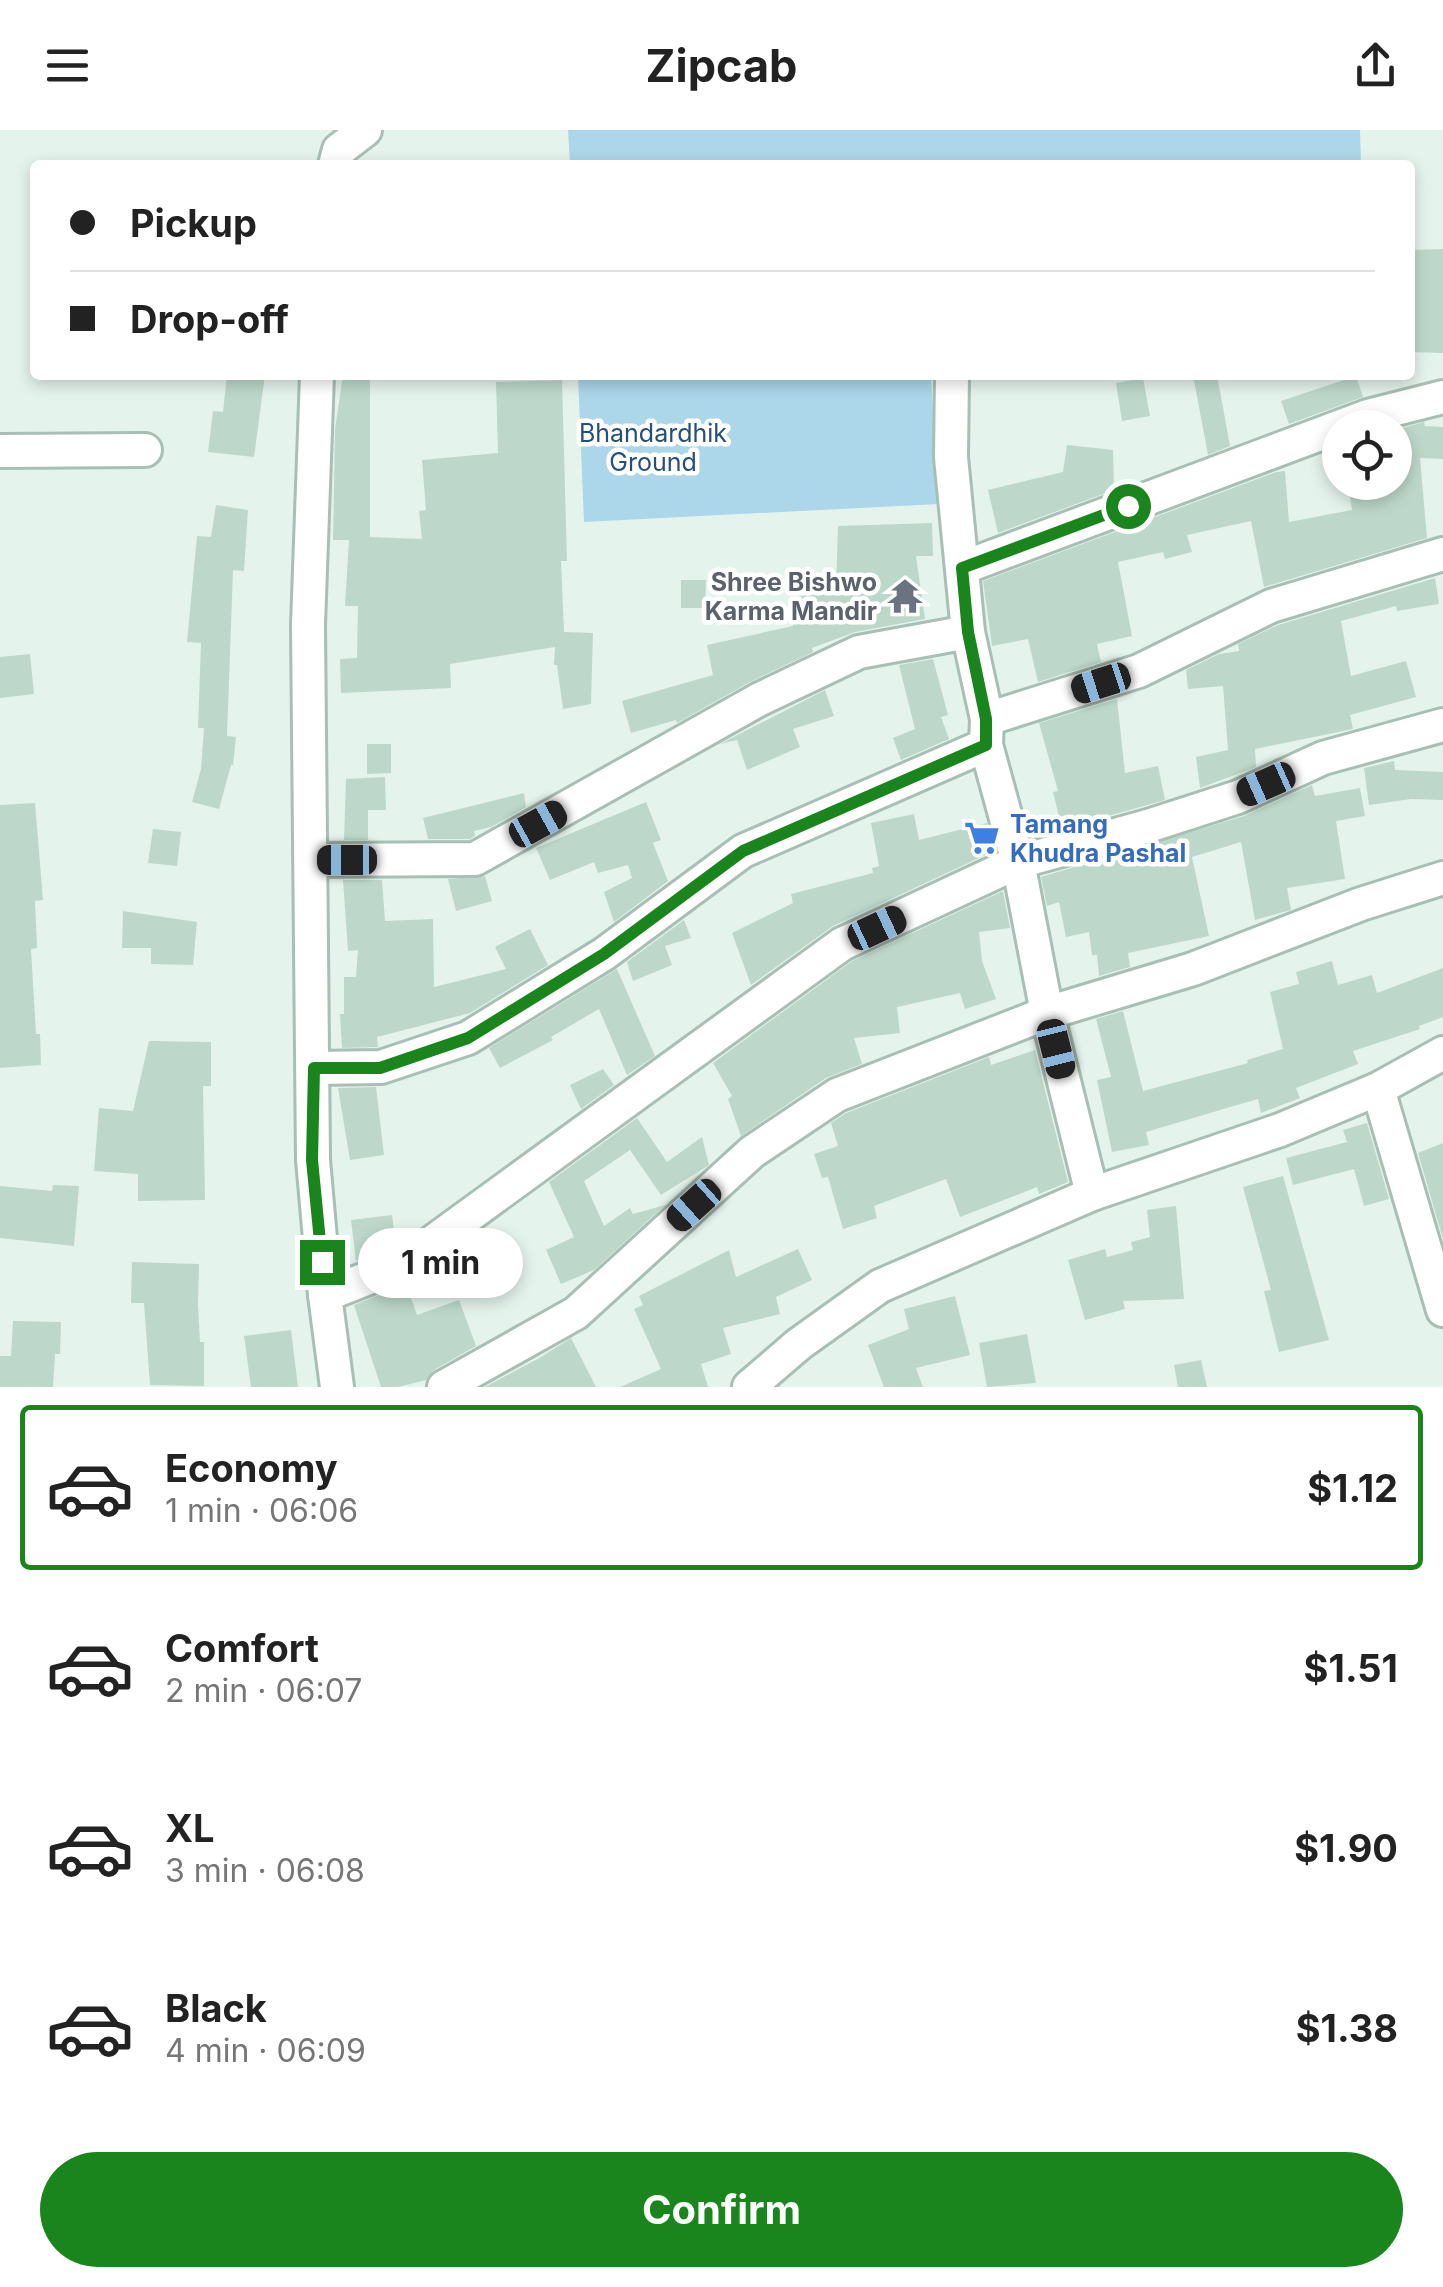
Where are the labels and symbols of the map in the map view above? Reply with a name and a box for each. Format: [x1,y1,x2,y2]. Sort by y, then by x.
park label: Bhandardhik Ground [579,418,727,477]
route start [1106,484,1151,529]
place label: Shree Bishwo Karma Mandir [705,567,877,626]
temple icon: Shree Bishwo Karma Mandir [886,577,924,615]
car [1068,659,1134,707]
car [1232,758,1300,810]
car [504,796,572,852]
place label: Tamang Khudra Pashal [1010,809,1186,868]
supermarket icon: Tamang Khudra Pashal [963,819,1001,857]
car [317,845,377,875]
car [843,902,911,954]
car [1034,1016,1078,1082]
car [662,1174,726,1236]
callout: 1 min [357,1227,522,1297]
route end [300,1240,345,1285]

